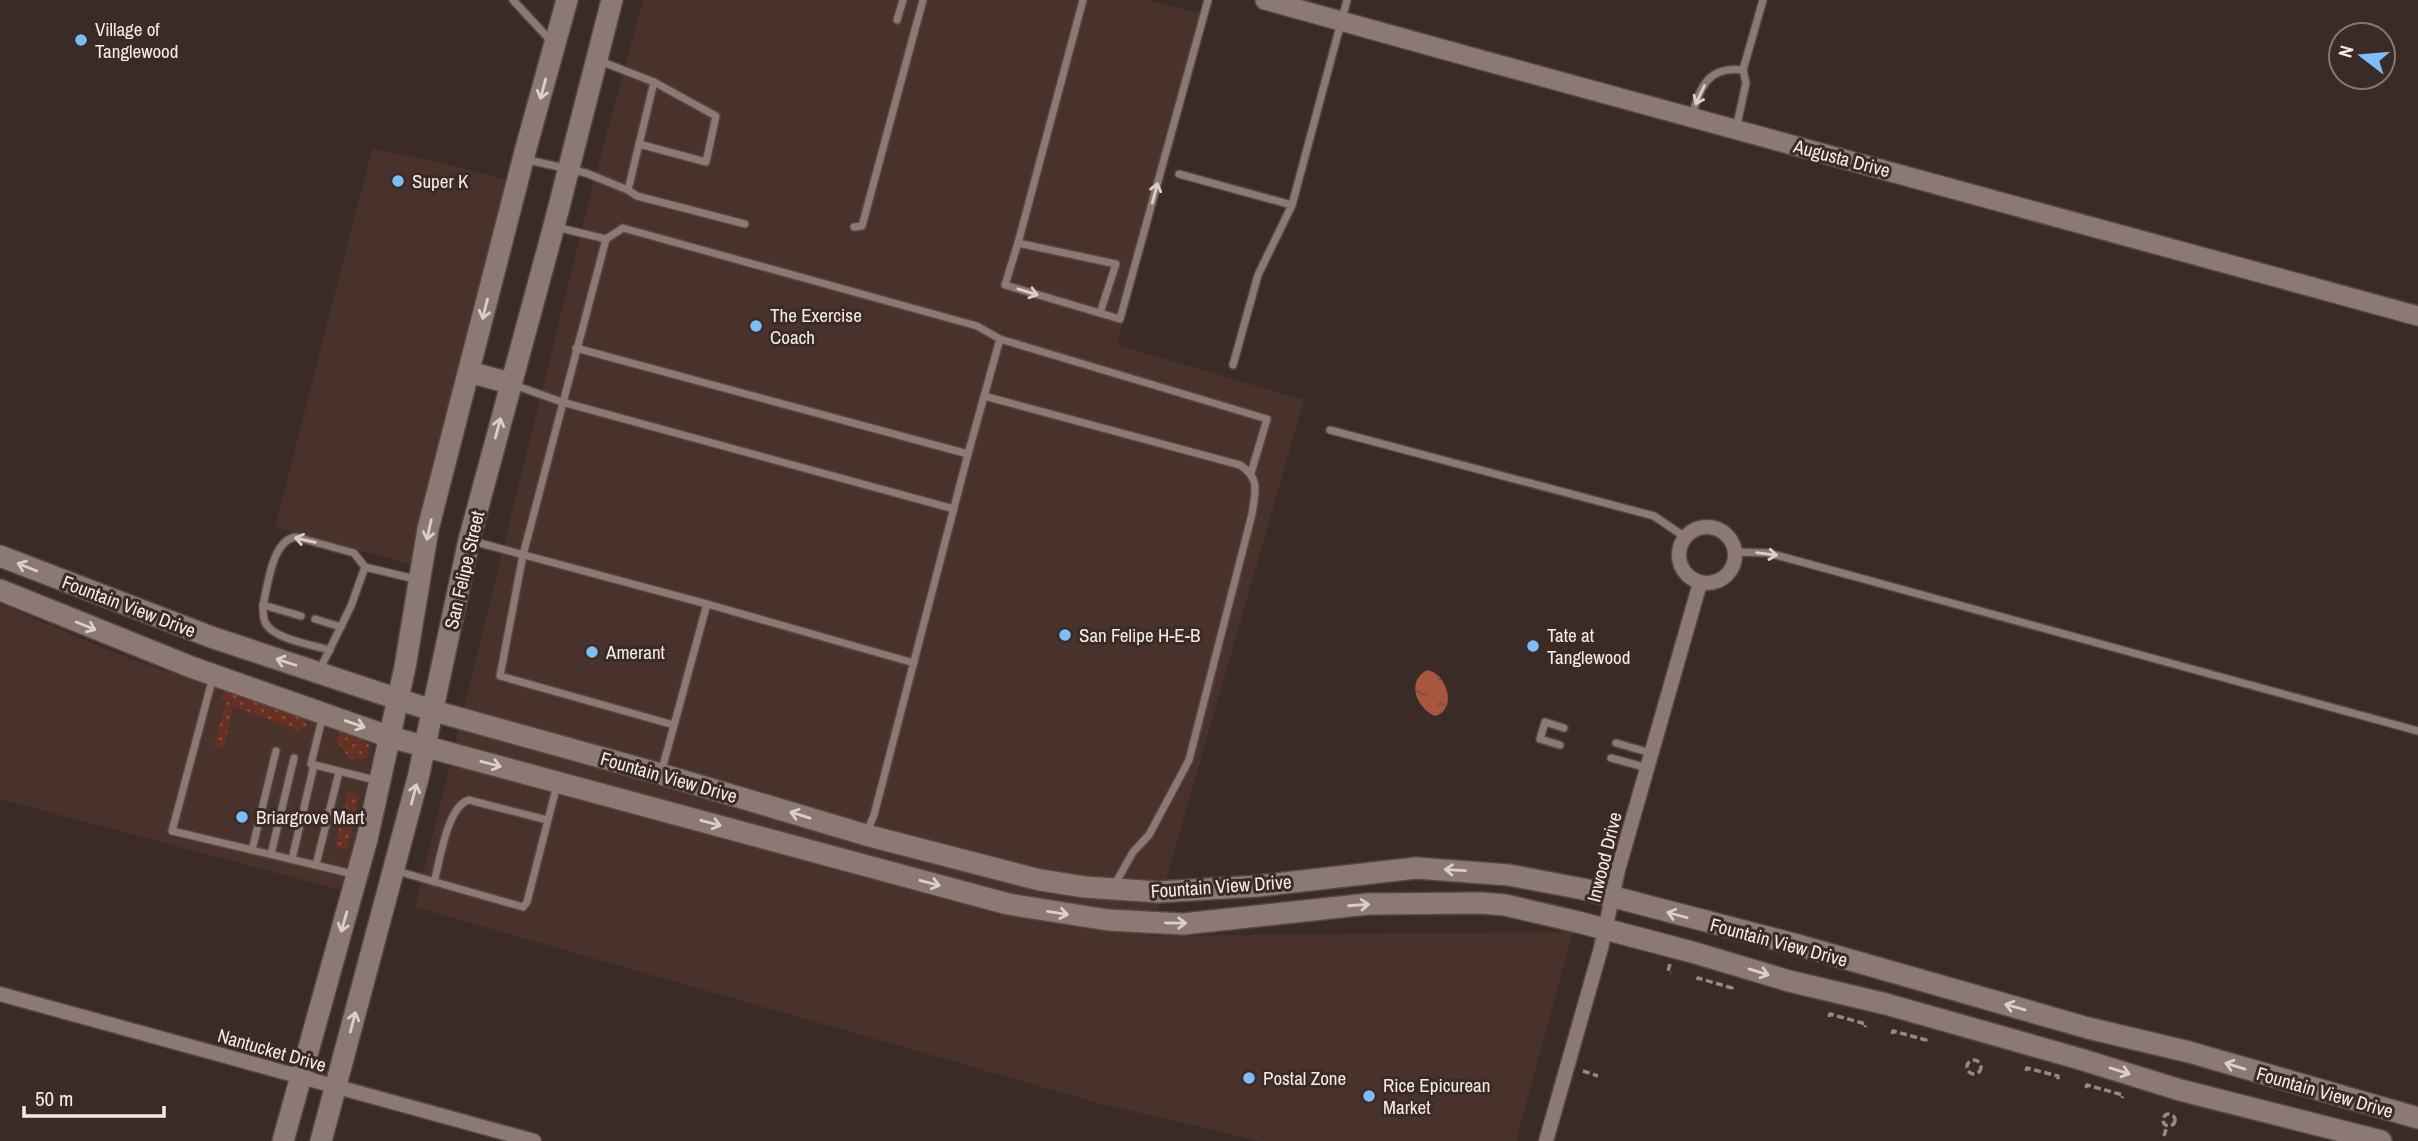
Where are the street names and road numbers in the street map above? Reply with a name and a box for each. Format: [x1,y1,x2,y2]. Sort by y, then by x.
street label: Augusta Drive [1790,132,1893,183]
street label: San Felipe Street [438,508,490,632]
street label: Fountain View Drive [59,569,199,643]
street label: Fountain View Drive [598,745,740,809]
street label: Inwood Drive [1580,809,1628,905]
street label: Fountain View Drive [1150,868,1292,904]
street label: Fountain View Drive [1708,911,1850,973]
street label: Nantucket Drive [215,1022,329,1078]
street label: Fountain View Drive [2254,1060,2396,1124]

